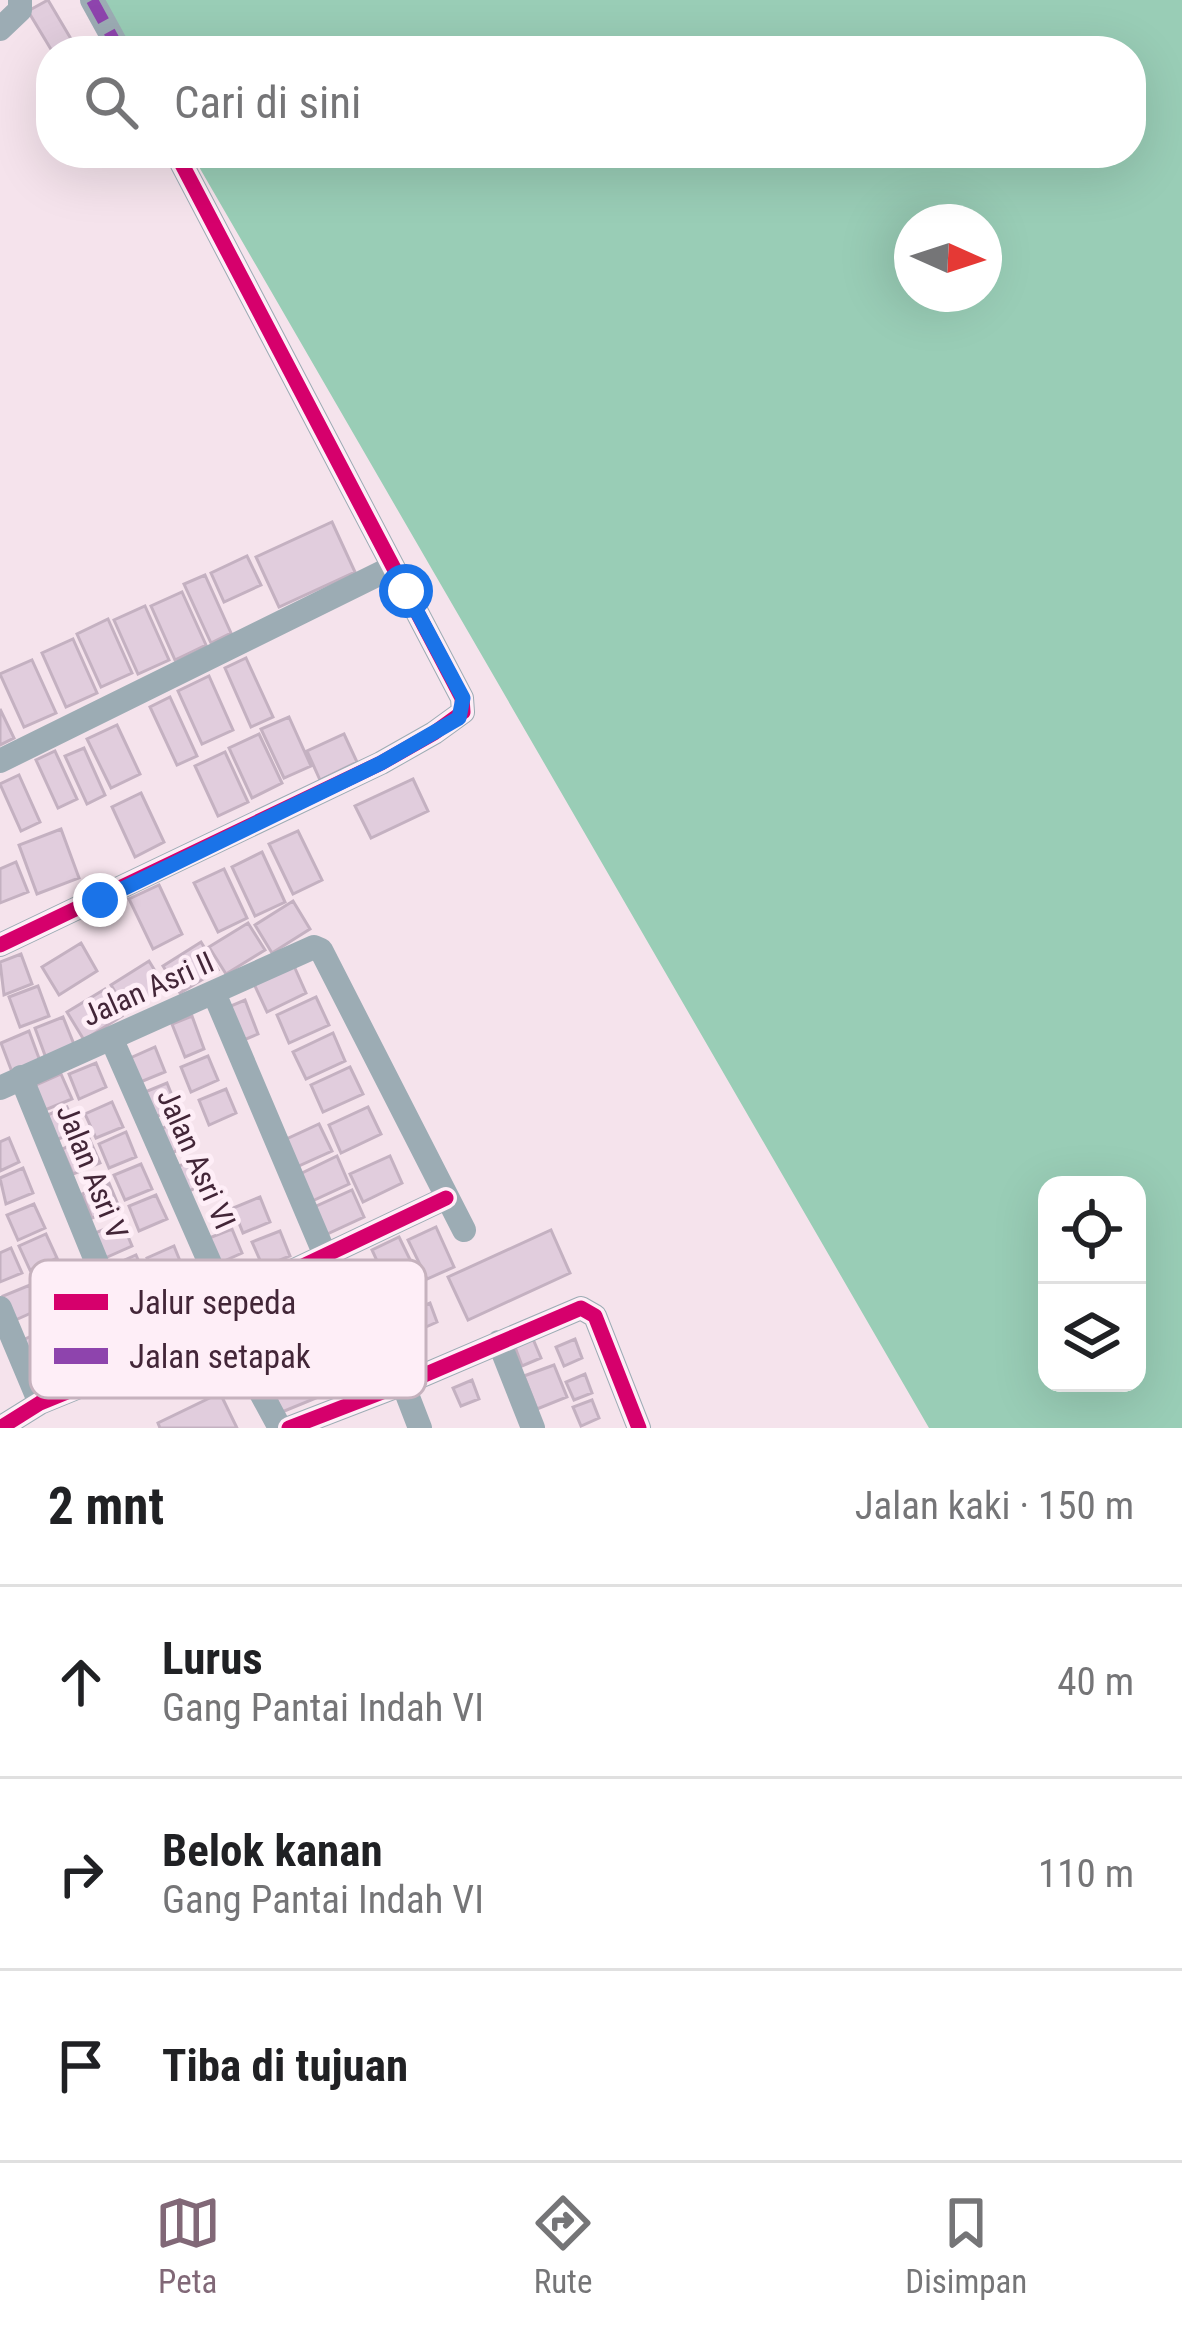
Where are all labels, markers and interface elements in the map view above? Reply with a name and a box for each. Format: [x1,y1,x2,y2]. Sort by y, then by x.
search box [36,36,1146,168]
icon: search [78,69,144,135]
text: Cari di sini [174,76,361,129]
north arrow [894,204,1002,312]
route start [379,564,433,618]
route end [73,873,127,927]
street label: Jalan Asri II [77,944,219,1033]
street label: Jalan Asri VI [150,1083,243,1234]
street label: Jalan Asri V [50,1099,135,1244]
map controls [1038,1176,1146,1392]
button: locate [1038,1176,1146,1284]
legend [30,1260,426,1398]
text: Jalur sepeda [129,1283,296,1322]
button: layers [1038,1284,1146,1392]
text: Jalan setapak [129,1337,311,1376]
text: 2 mnt [48,1477,164,1536]
text: Jalan kaki · 150 m [855,1483,1134,1529]
text: Lurus [162,1632,263,1685]
icon: ahead [48,1649,114,1715]
text: 40 m [1057,1659,1134,1705]
text: Gang Pantai Indah VI [162,1685,484,1731]
text: Belok kanan [162,1824,383,1877]
icon: right [48,1841,114,1907]
text: 110 m [1038,1851,1134,1897]
text: Gang Pantai Indah VI [162,1877,484,1923]
icon: arrive [48,2033,114,2099]
text: Tiba di tujuan [162,2039,408,2092]
tab: Peta [155,2190,221,2301]
tab: Rute [530,2190,596,2301]
tab: Disimpan [905,2190,1027,2301]

